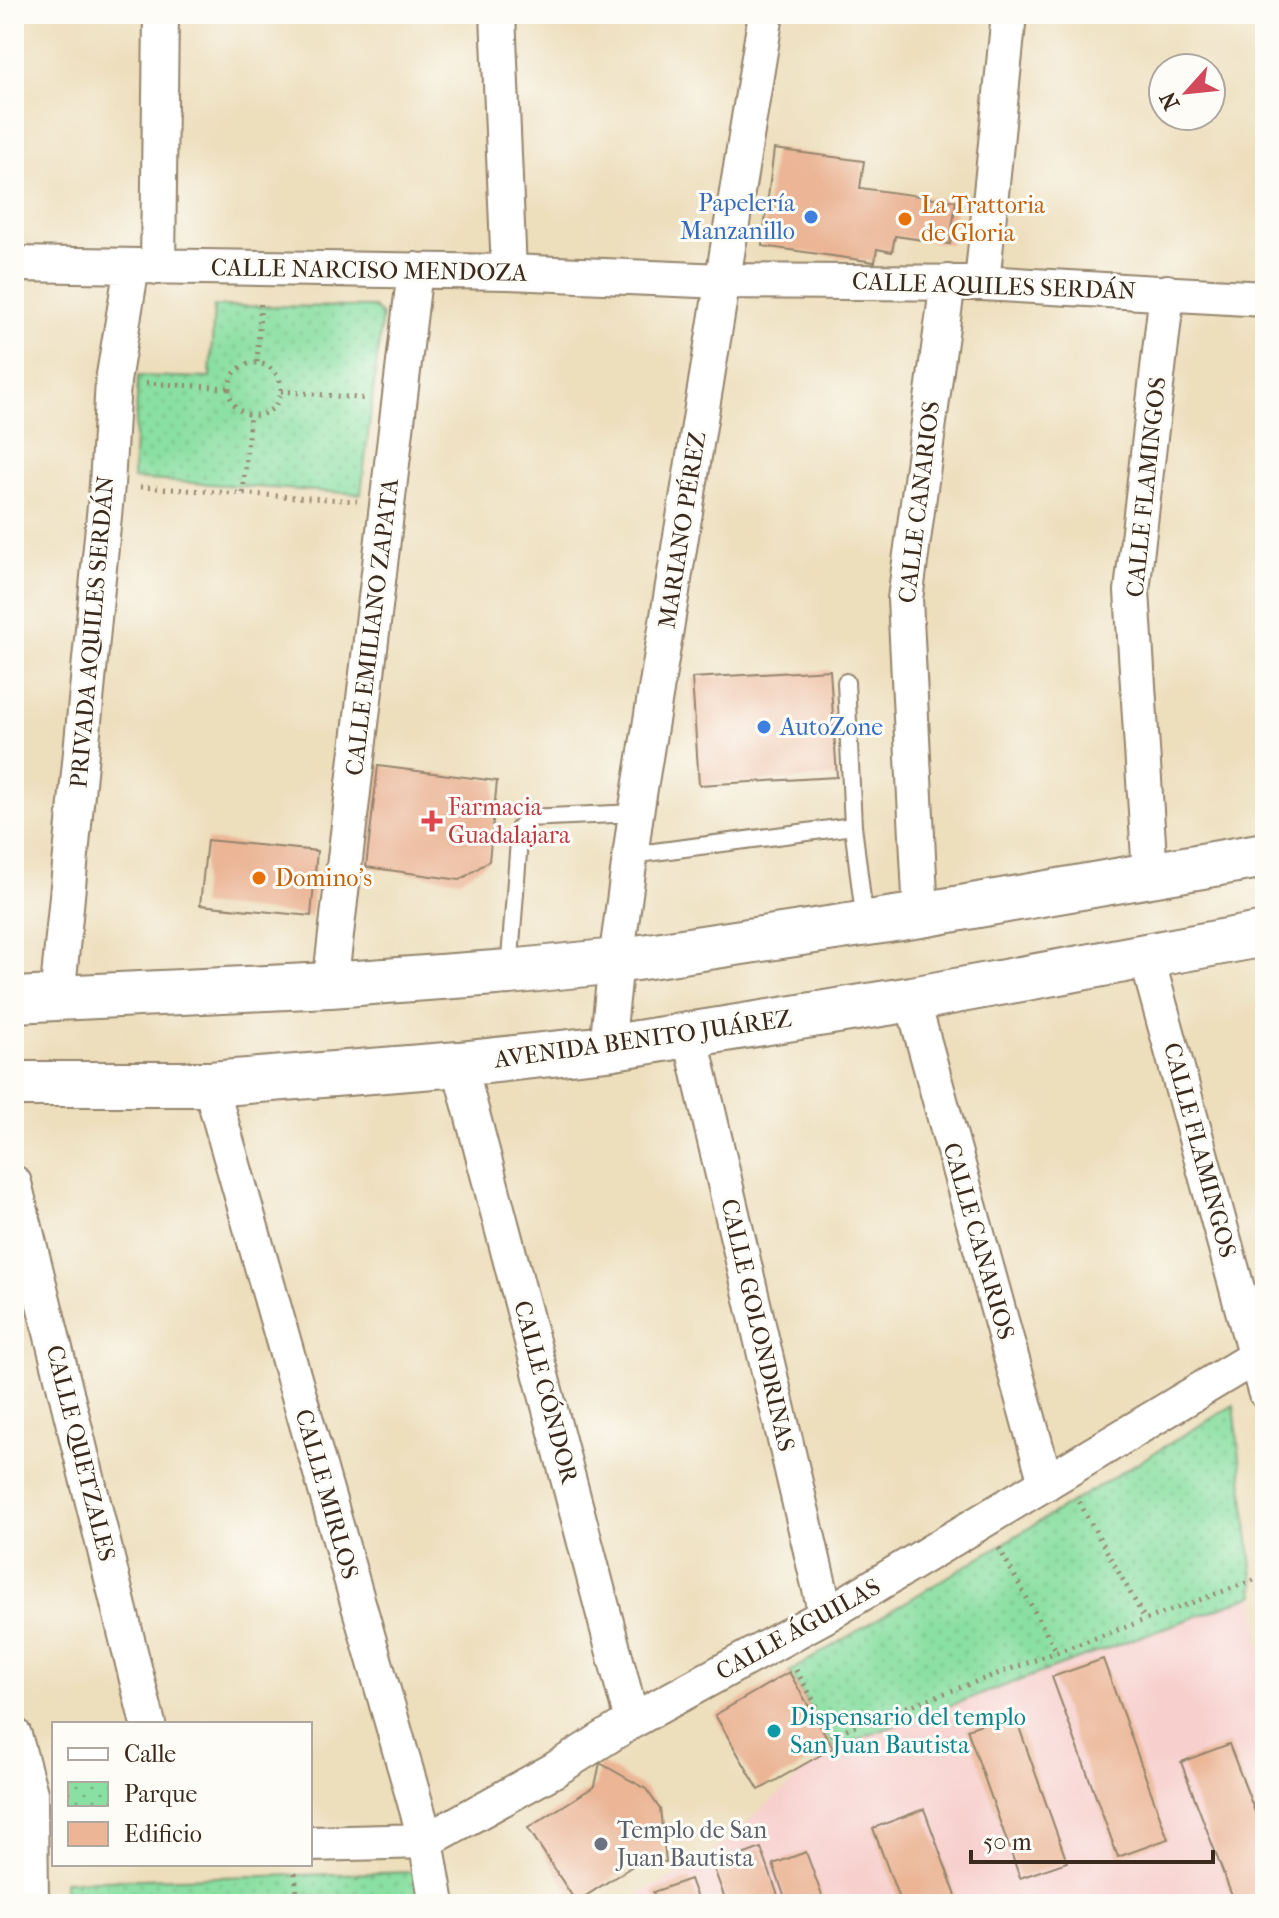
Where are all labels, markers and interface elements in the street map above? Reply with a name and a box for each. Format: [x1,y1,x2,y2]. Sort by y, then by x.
north arrow [1147,52,1227,132]
text: N [1155,87,1185,114]
place label: Papelería Manzanillo [680,189,796,245]
place label: La Trattoria de Gloria [921,191,1046,247]
marker: Papelería Manzanillo [802,208,820,226]
marker: La Trattoria de Gloria [896,210,914,228]
street label: CALLE NARCISO MENDOZA [211,253,528,287]
street label: CALLE AQUILES SERDÁN [852,266,1136,305]
street label: CALLE FLAMINGOS [1121,375,1171,599]
street label: CALLE CANARIOS [893,399,945,605]
street label: MARIANO PÉREZ [652,429,711,631]
street label: PRIVADA AQUILES SERDÁN [63,475,120,789]
street label: CALLE EMILIANO ZAPATA [340,476,404,777]
place label: AutoZone [779,713,883,741]
marker: AutoZone [755,718,773,736]
place label: Farmacia Guadalajara [448,793,571,849]
marker: Farmacia Guadalajara [423,812,441,830]
place label: Domino's [275,864,372,892]
marker: Domino's [250,869,268,887]
street label: AVENIDA BENITO JUÁREZ [491,1003,793,1074]
street label: CALLE FLAMINGOS [1158,1039,1242,1261]
street label: CALLE CANARIOS [938,1139,1020,1343]
street label: CALLE GOLONDRINAS [715,1196,801,1454]
street label: CALLE CÓNDOR [508,1297,585,1488]
street label: CALLE QUETZALES [41,1342,121,1564]
street label: CALLE MIRLOS [289,1406,365,1582]
street label: CALLE ÁGUILAS [711,1571,885,1686]
place label: Dispensario del templo San Juan Bautista [790,1703,1026,1759]
legend [52,1722,312,1866]
marker: Dispensario del templo San Juan Bautista [765,1722,783,1740]
text: Calle [124,1740,176,1768]
text: Parque [124,1780,197,1808]
scale bar [971,1814,1213,1864]
place label: Templo de San Juan Bautista [615,1816,767,1872]
text: Edificio [124,1820,202,1848]
text: 50 m [983,1828,1032,1856]
marker: Templo de San Juan Bautista [592,1835,610,1853]

